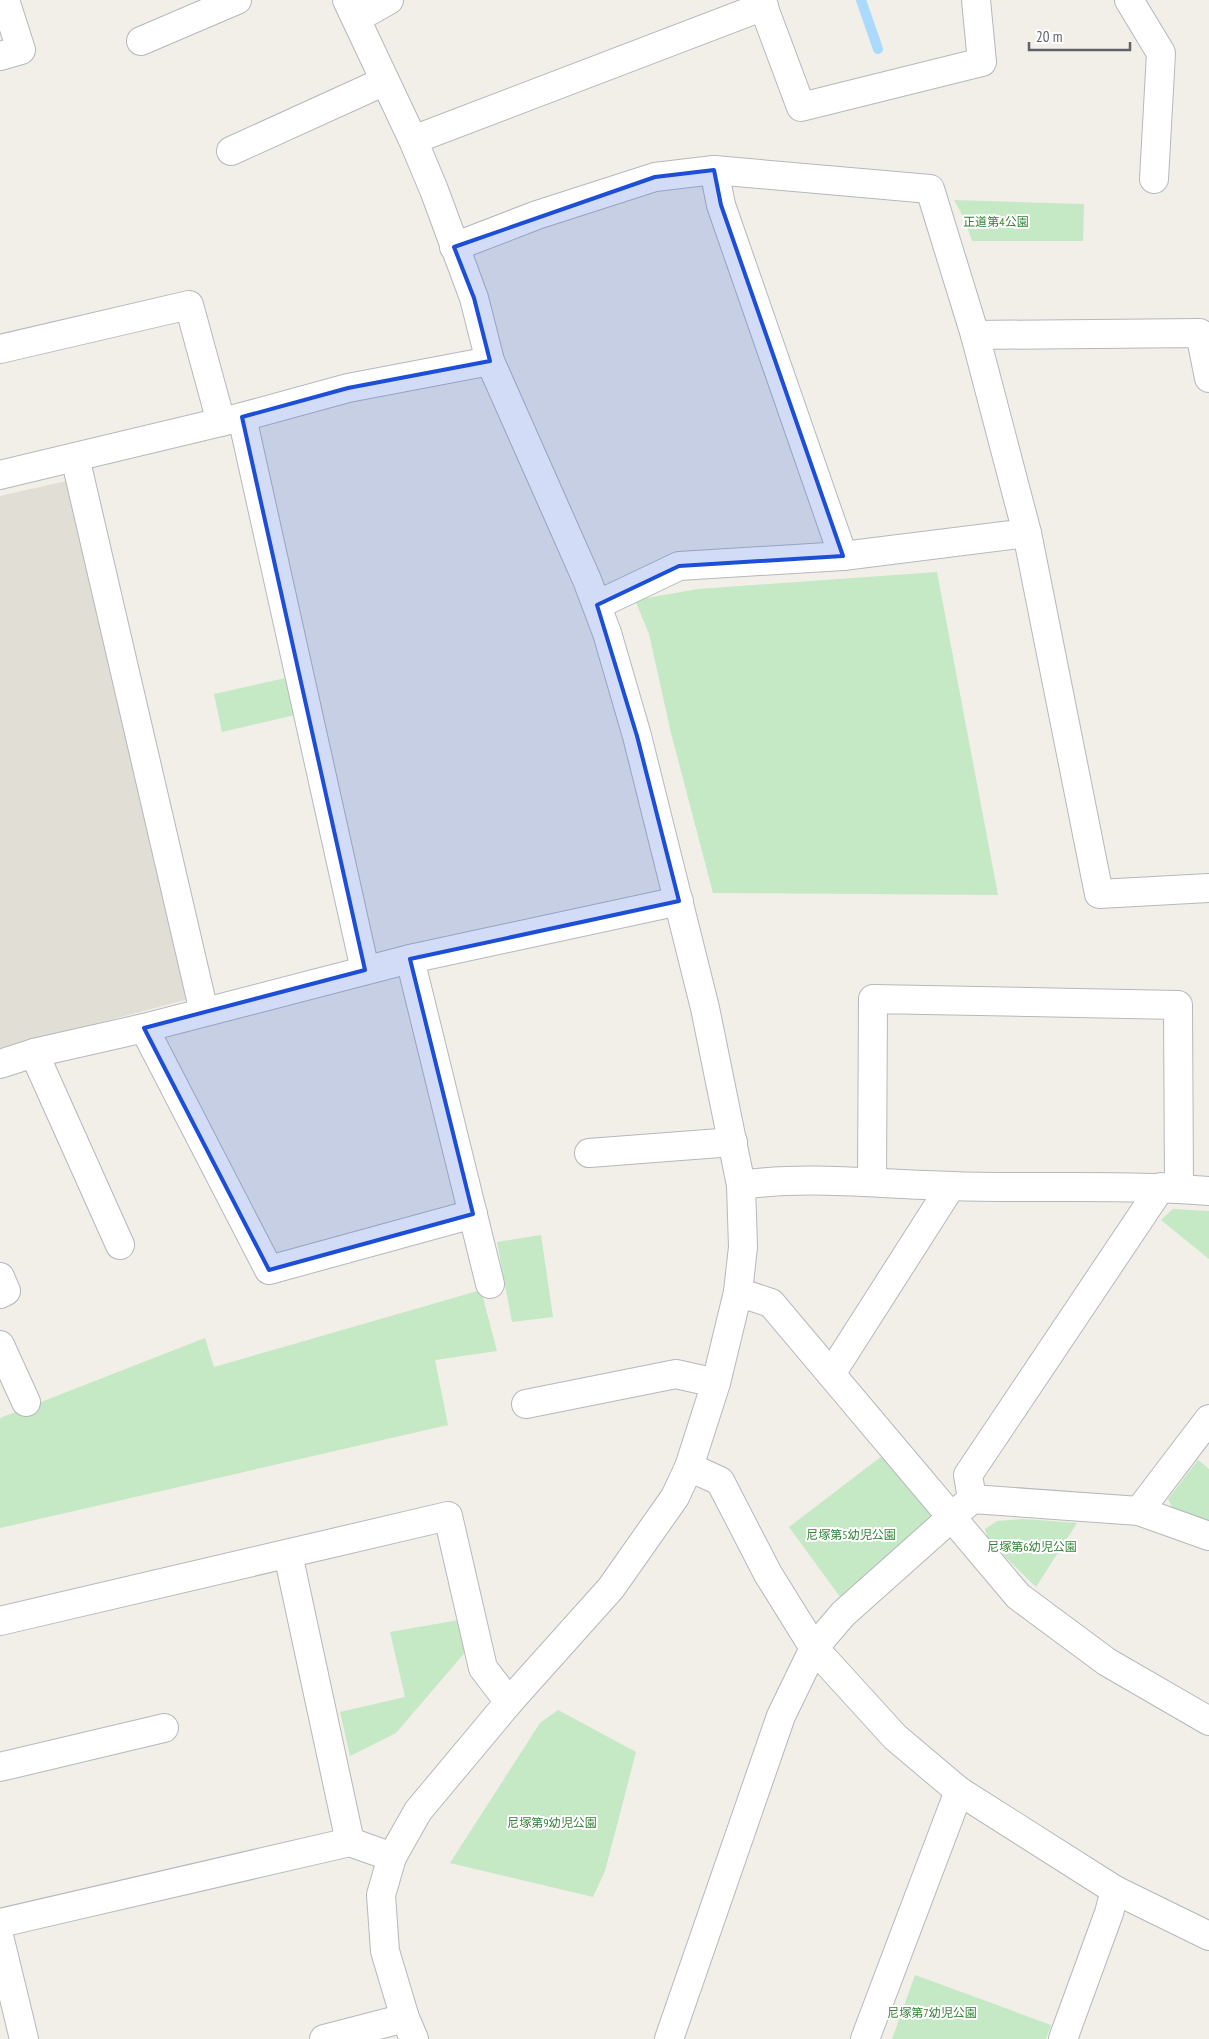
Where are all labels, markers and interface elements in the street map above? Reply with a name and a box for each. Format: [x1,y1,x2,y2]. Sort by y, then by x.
scale bar [1029,20,1130,52]
text: 20 m [1036,27,1062,46]
park label: 正道第4公園 [963,214,1029,229]
park label: 尼塚第5幼児公園 [806,1527,896,1542]
park label: 尼塚第6幼児公園 [987,1539,1077,1554]
park label: 尼塚第9幼児公園 [507,1815,597,1830]
park label: 尼塚第7幼児公園 [887,2005,977,2020]

